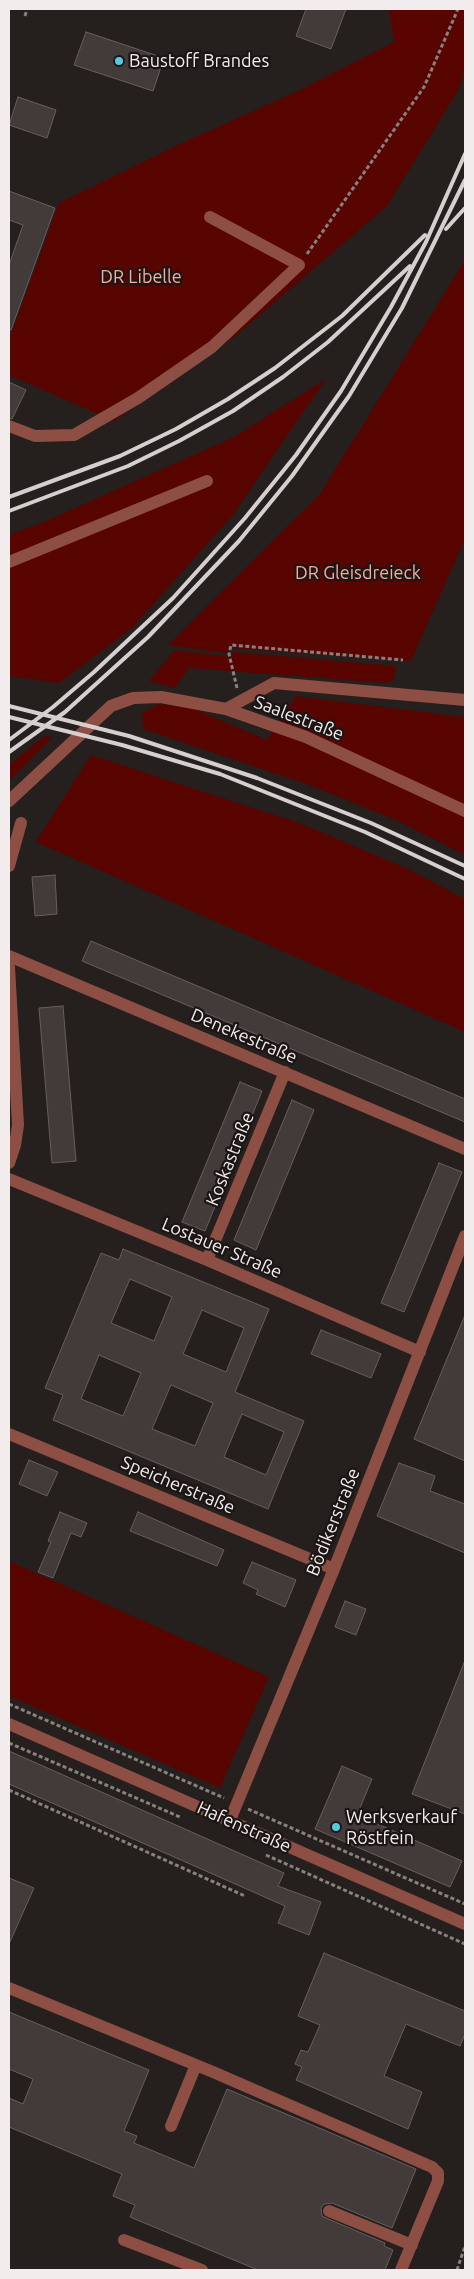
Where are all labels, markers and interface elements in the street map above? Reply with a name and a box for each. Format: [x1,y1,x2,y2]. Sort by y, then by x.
place label: Baustoff Brandes [129,50,269,72]
marker: Baustoff Brandes [113,55,125,67]
park label: DR Libelle [100,266,182,288]
park label: DR Gleisdreieck [295,562,421,584]
street label: Saalestraße [251,691,347,745]
street label: Denekestraße [188,1004,300,1068]
street label: Koskastraße [201,1109,259,1209]
street label: Lostauer Straße [159,1213,285,1283]
street label: Speicherstraße [118,1451,238,1519]
street label: Bödikerstraße [302,1465,364,1579]
street label: Hafenstraße [194,1797,294,1857]
place label: Werksverkauf Röstfein [346,1806,457,1848]
marker: Werksverkauf Röstfein [330,1821,342,1833]

